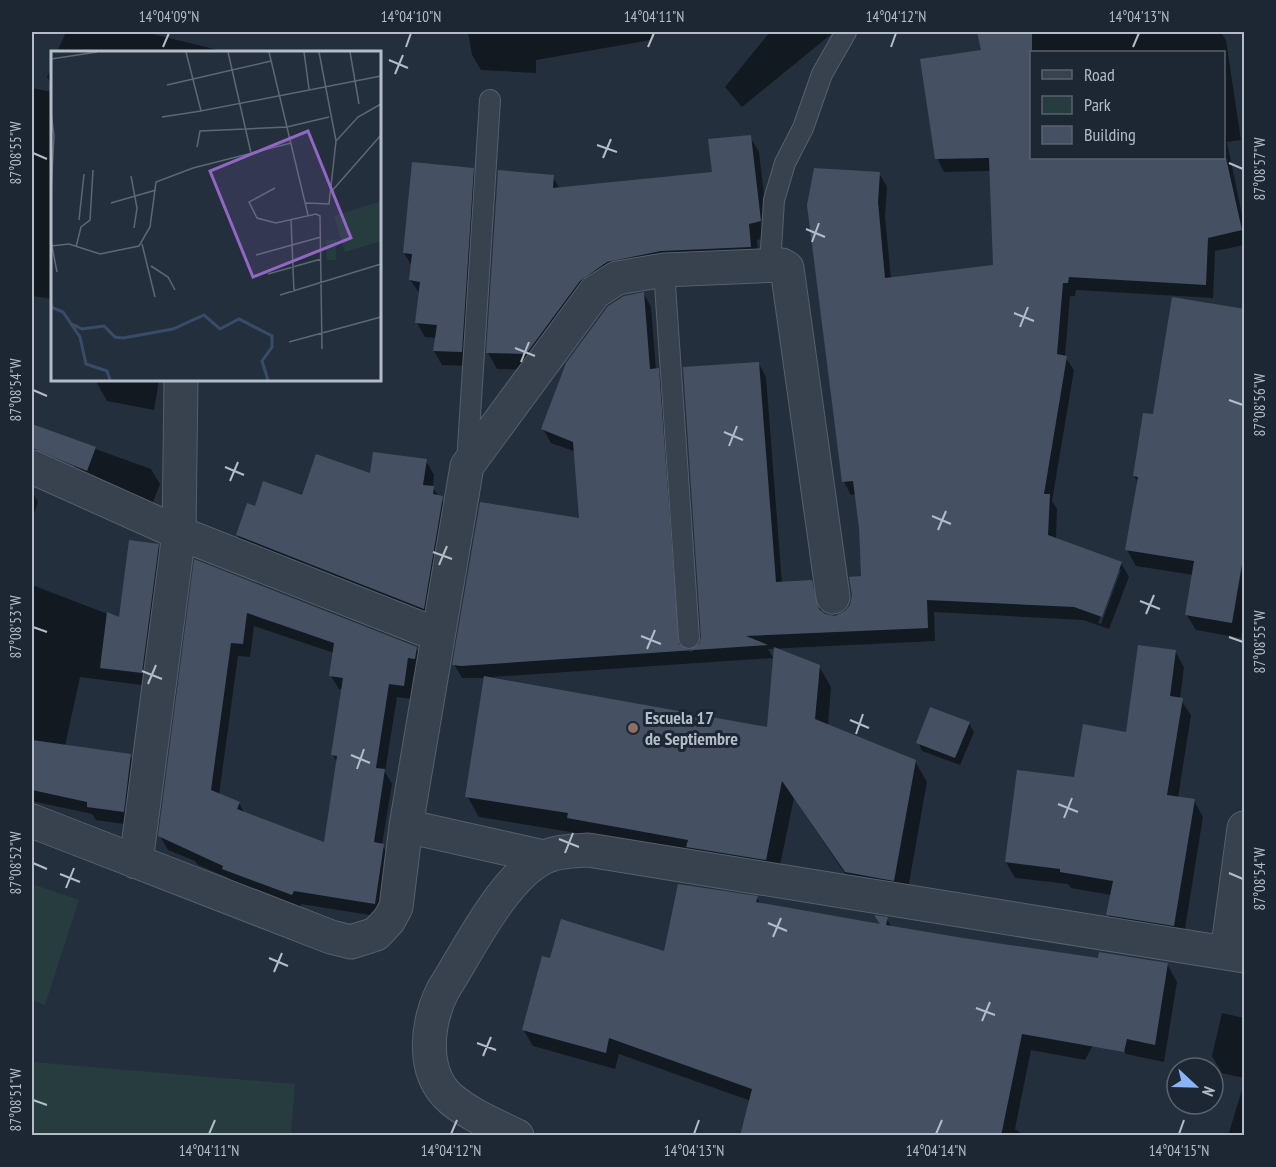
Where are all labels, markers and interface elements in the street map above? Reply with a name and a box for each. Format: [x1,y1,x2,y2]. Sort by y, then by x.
text: 14°04'09"N [139,7,199,26]
text: 14°04'10"N [381,7,441,26]
text: 14°04'11"N [624,7,684,26]
text: 14°04'12"N [866,7,926,26]
text: 14°04'13"N [1109,7,1169,26]
inset map [51,51,381,381]
legend [1030,51,1225,159]
text: Road [1084,63,1115,86]
text: Park [1084,93,1111,116]
text: 87°08'55"W [6,121,25,185]
text: Building [1084,123,1136,146]
text: 87°08'57"W [1250,137,1269,201]
text: 87°08'54"W [6,358,25,422]
text: 87°08'56"W [1250,373,1269,437]
text: 87°08'53"W [6,595,25,659]
text: 87°08'55"W [1250,610,1269,674]
place label: Escuela 17 de Septiembre [645,706,738,750]
marker: Escuela 17 de Septiembre [626,721,640,735]
text: 87°08'52"W [6,831,25,895]
text: 87°08'54"W [1250,847,1269,911]
north arrow [1165,1056,1225,1116]
text: 87°08'51"W [6,1068,25,1132]
text: N [1198,1084,1220,1099]
text: 14°04'11"N [179,1141,239,1160]
text: 14°04'12"N [421,1141,481,1160]
text: 14°04'13"N [664,1141,724,1160]
text: 14°04'14"N [906,1141,966,1160]
text: 14°04'15"N [1149,1141,1209,1160]

